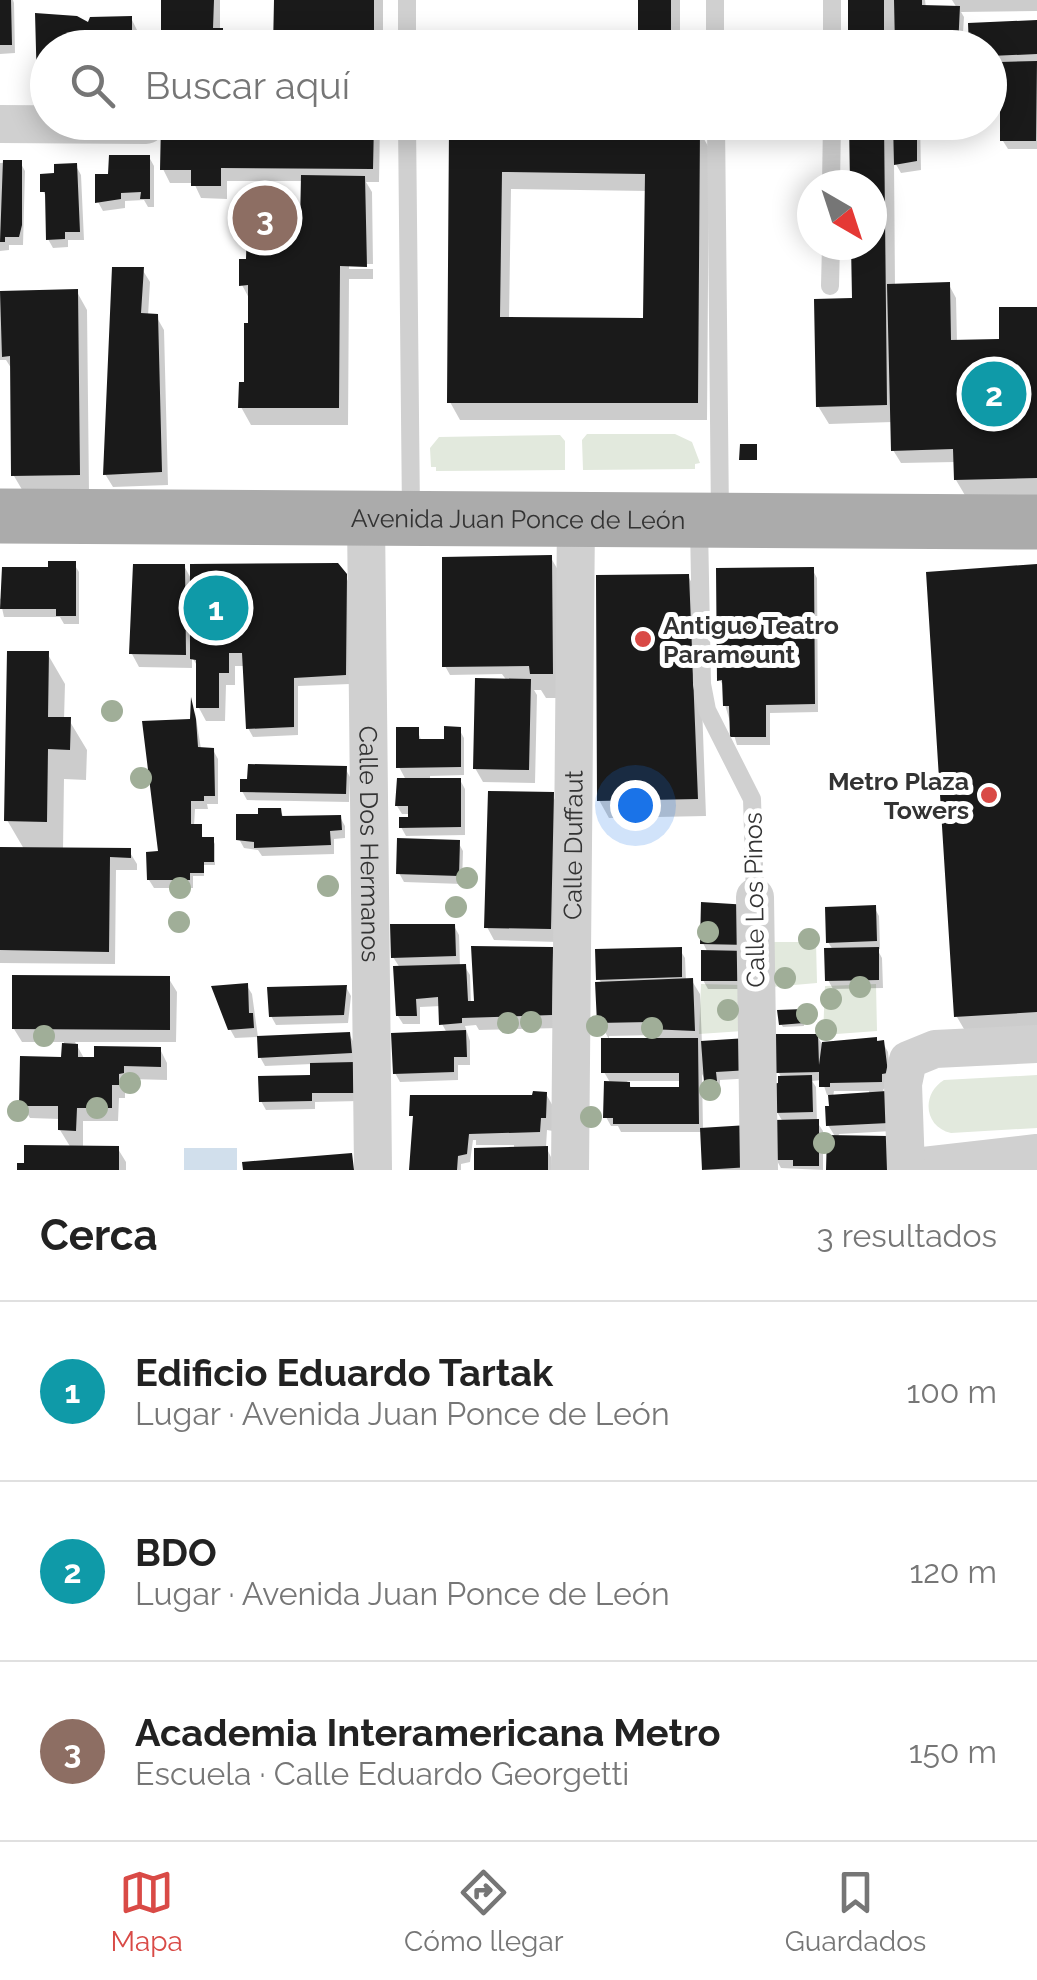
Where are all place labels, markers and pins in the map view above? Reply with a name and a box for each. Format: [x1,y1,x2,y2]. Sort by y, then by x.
pin: 3 [232,180,298,256]
pin: 2 [962,356,1026,432]
pin: 1 [184,570,248,646]
place label: Antiguo Teatro Paramount [663,610,839,669]
marker: Antiguo Teatro Paramount [632,628,654,650]
place label: Metro Plaza Towers [828,766,969,825]
marker: Metro Plaza Towers [978,784,1000,806]

